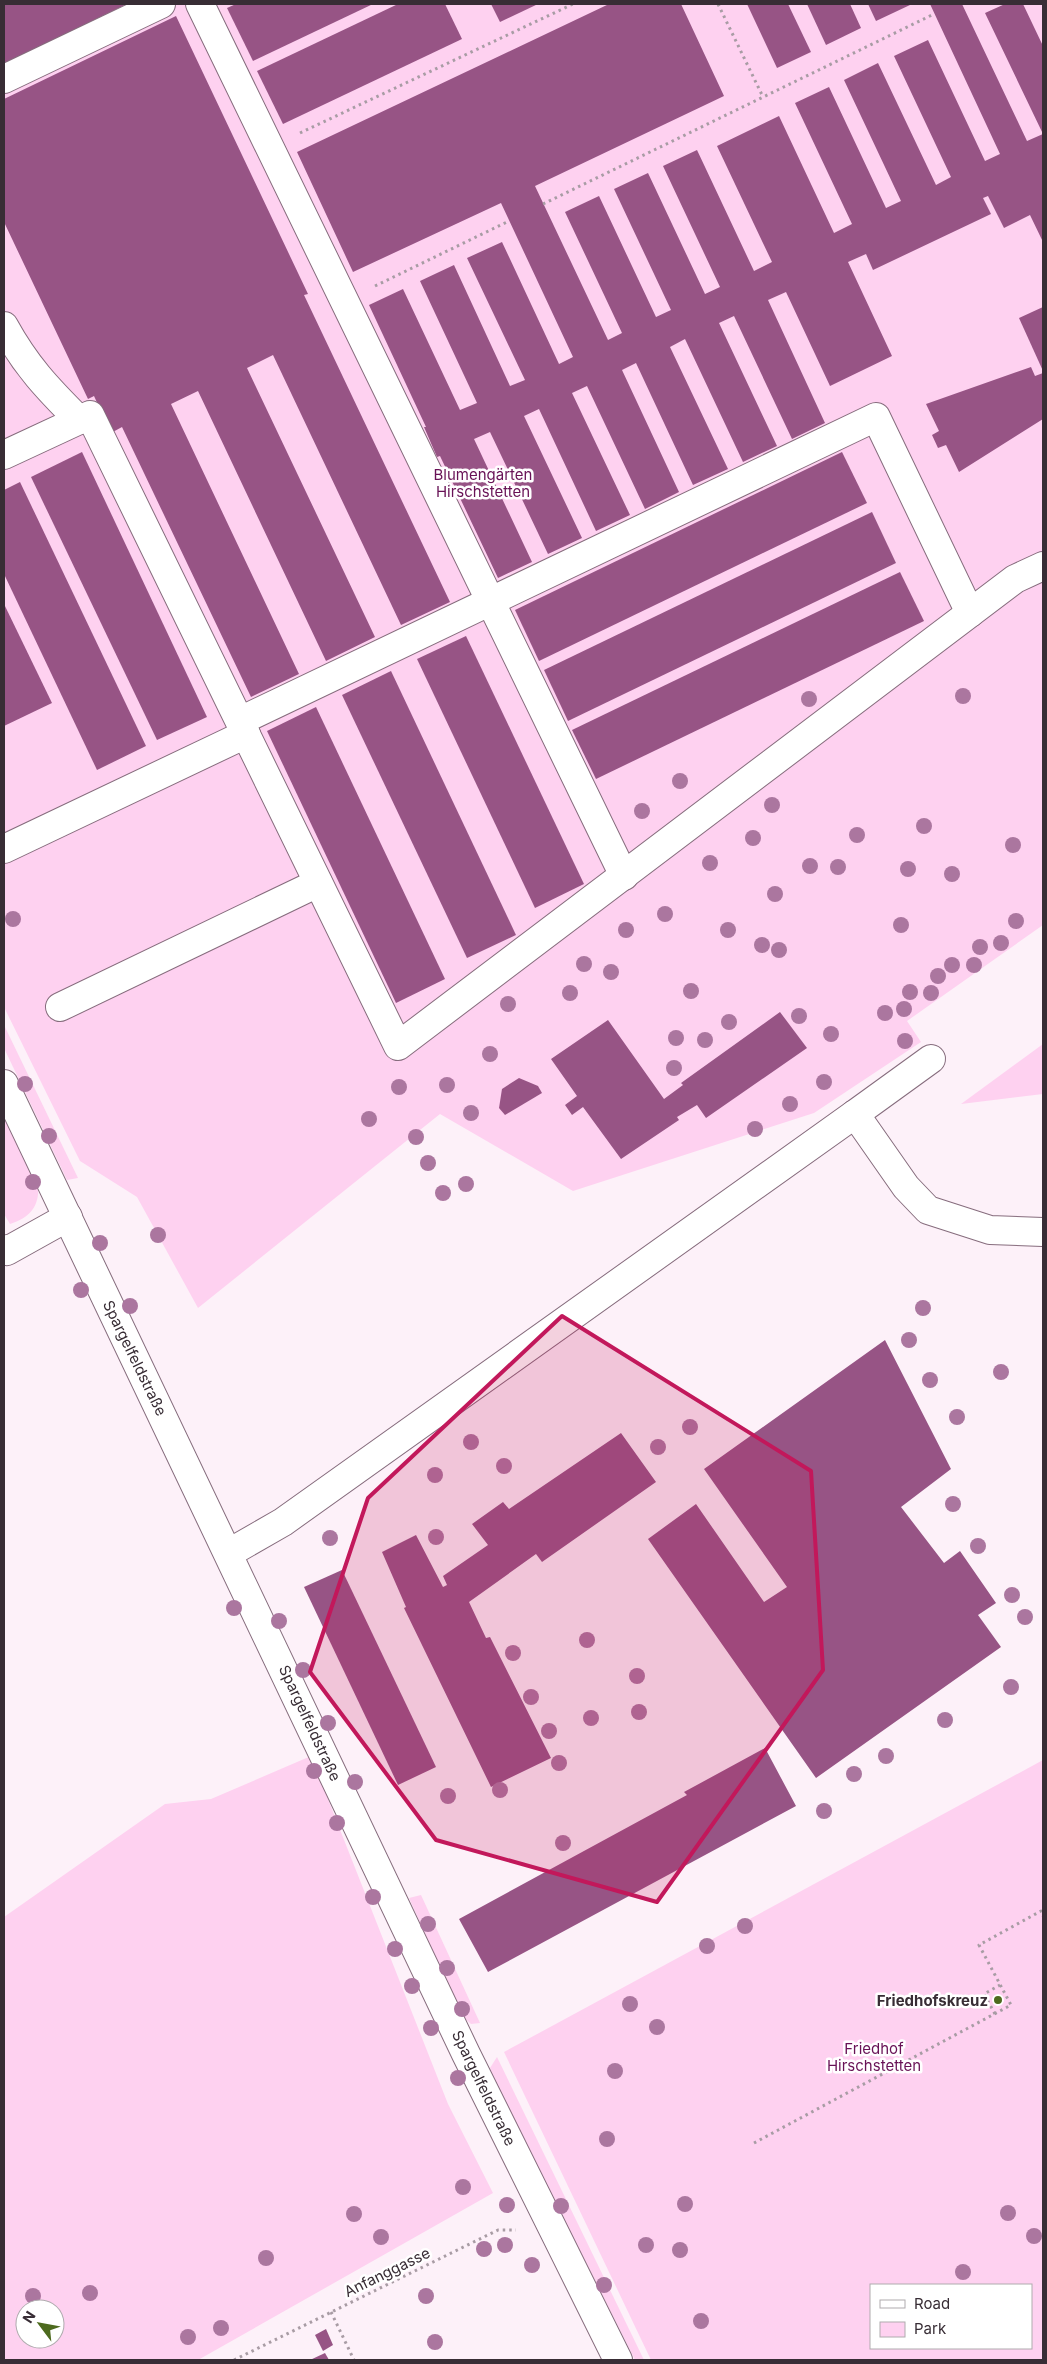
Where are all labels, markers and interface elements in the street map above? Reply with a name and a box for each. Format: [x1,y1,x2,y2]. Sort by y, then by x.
park label: Blumengärten Hirschstetten [434,465,532,501]
street label: Spargelfeldstraße [99,1297,171,1419]
street label: Spargelfeldstraße [275,1662,345,1784]
place label: Friedhofskreuz [877,1991,988,2010]
marker: Friedhofskreuz [992,1994,1004,2006]
street label: Spargelfeldstraße [448,2027,520,2149]
park label: Friedhof Hirschstetten [827,2039,921,2075]
street label: Anfanggasse [341,2243,433,2301]
legend [870,2284,1032,2349]
text: Road [914,2294,950,2313]
north arrow [15,2299,65,2349]
text: N [19,2308,39,2326]
text: Park [914,2319,947,2338]

